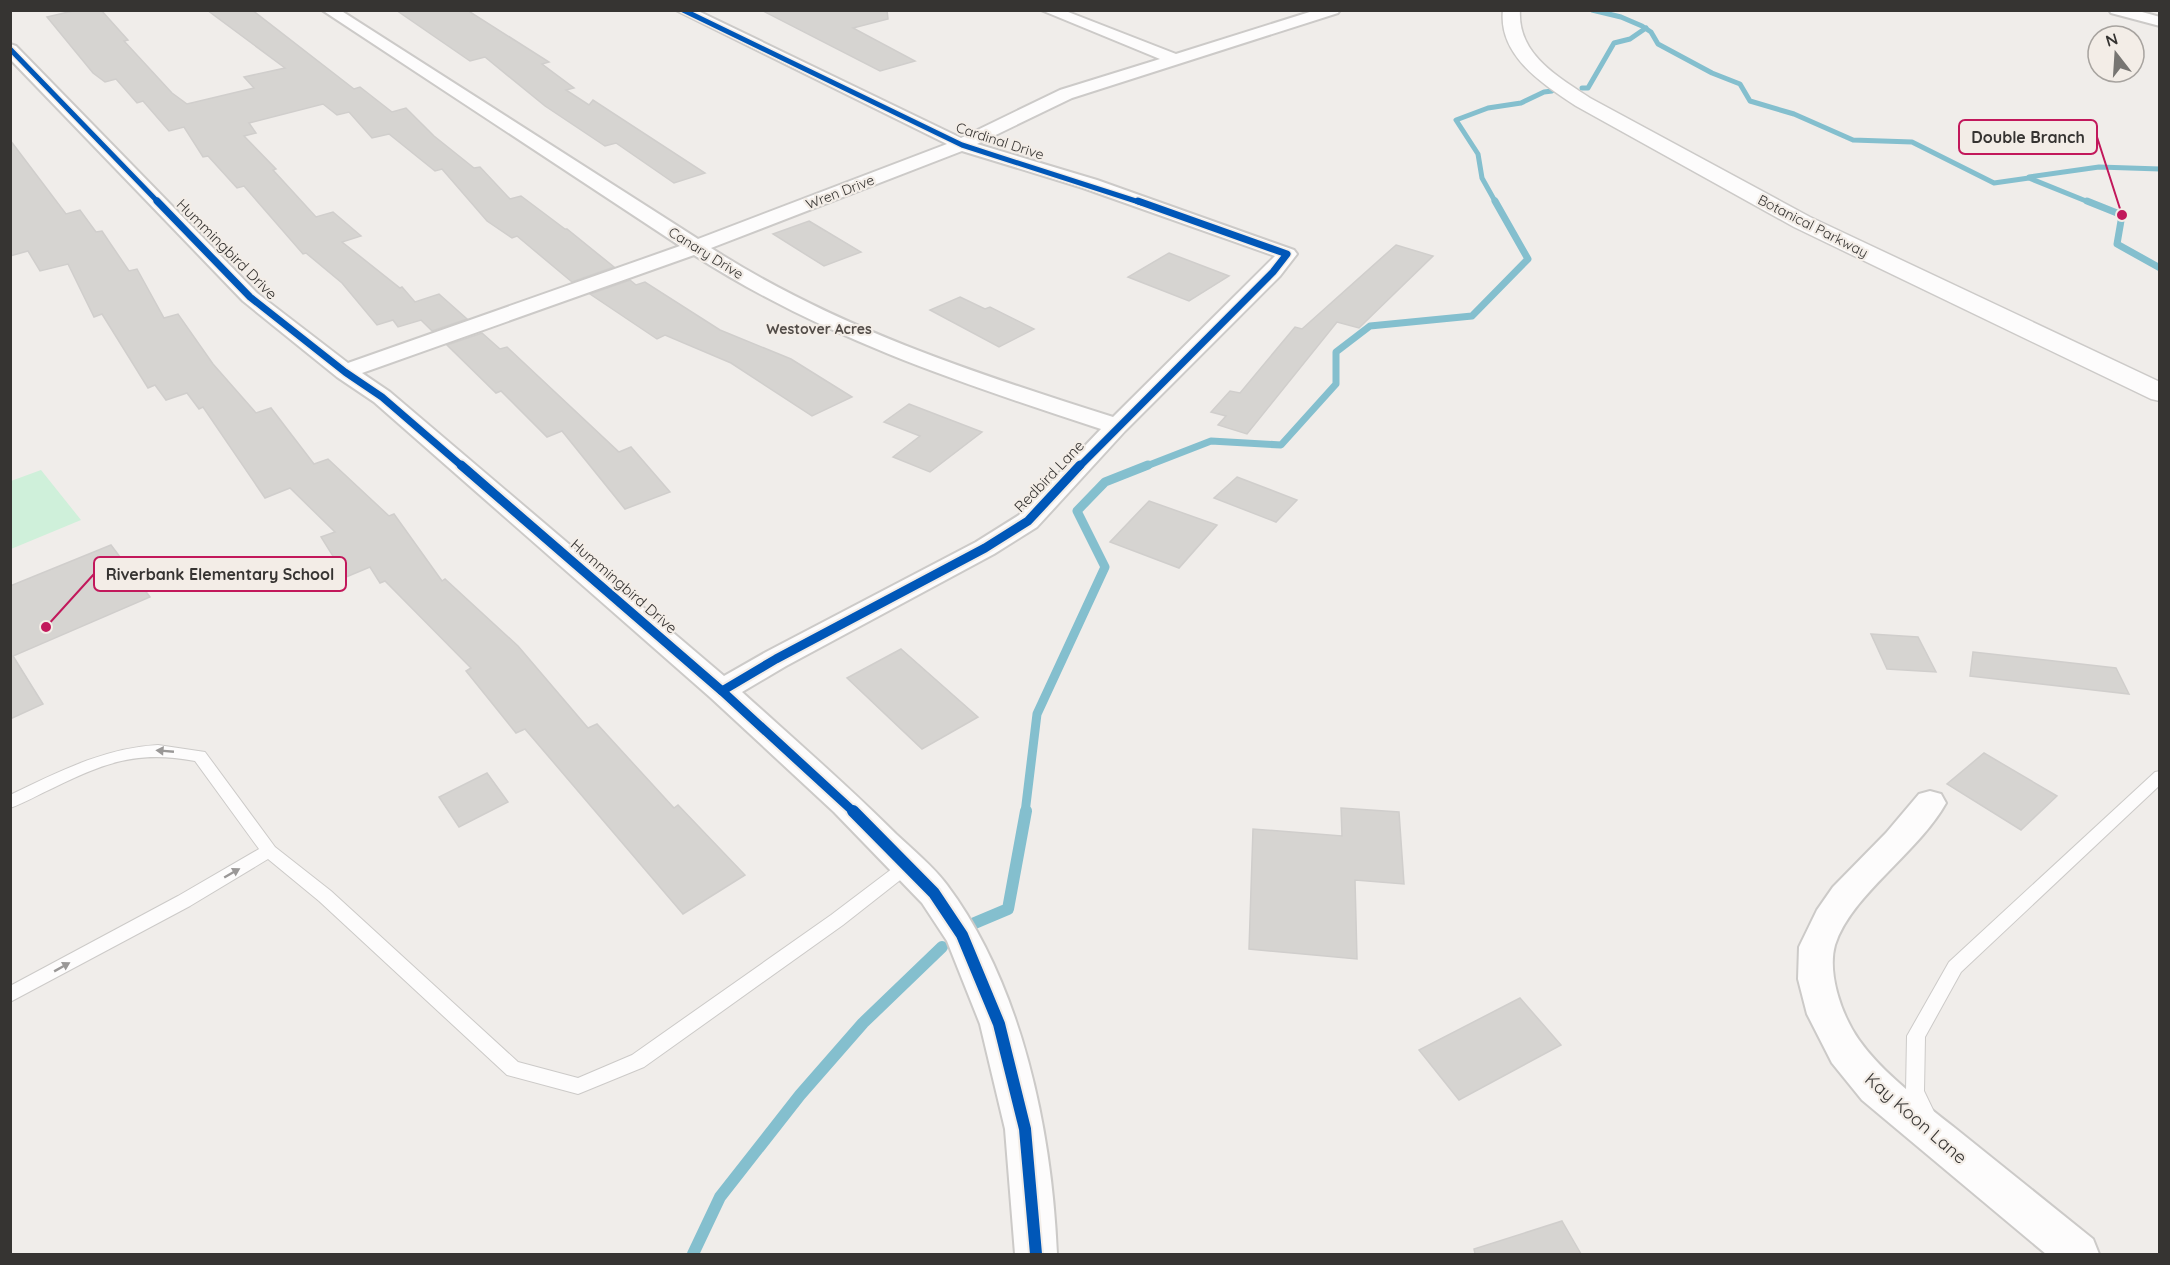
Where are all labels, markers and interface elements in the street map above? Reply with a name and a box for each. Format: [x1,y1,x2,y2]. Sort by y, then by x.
north arrow [2086,24,2146,84]
text: N [2103,28,2120,51]
street label: Cardinal Drive [954,118,1046,164]
callout: Double Branch [1959,120,2097,154]
text: Double Branch [1971,127,2085,147]
street label: Wren Drive [803,171,877,213]
street label: Botanical Parkway [1755,190,1871,262]
street label: Hummingbird Drive [173,195,281,303]
street label: Canary Drive [665,223,747,283]
district label: Westover Acres [766,320,872,338]
street label: Redbird Lane [1010,436,1088,516]
street label: Hummingbird Drive [567,535,681,637]
callout: Riverbank Elementary School [94,557,346,591]
text: Riverbank Elementary School [106,564,334,584]
one-way arrow [156,746,175,756]
one-way arrow [224,867,240,878]
one-way arrow [54,962,71,972]
street label: Kay Koon Lane [1860,1067,1972,1169]

